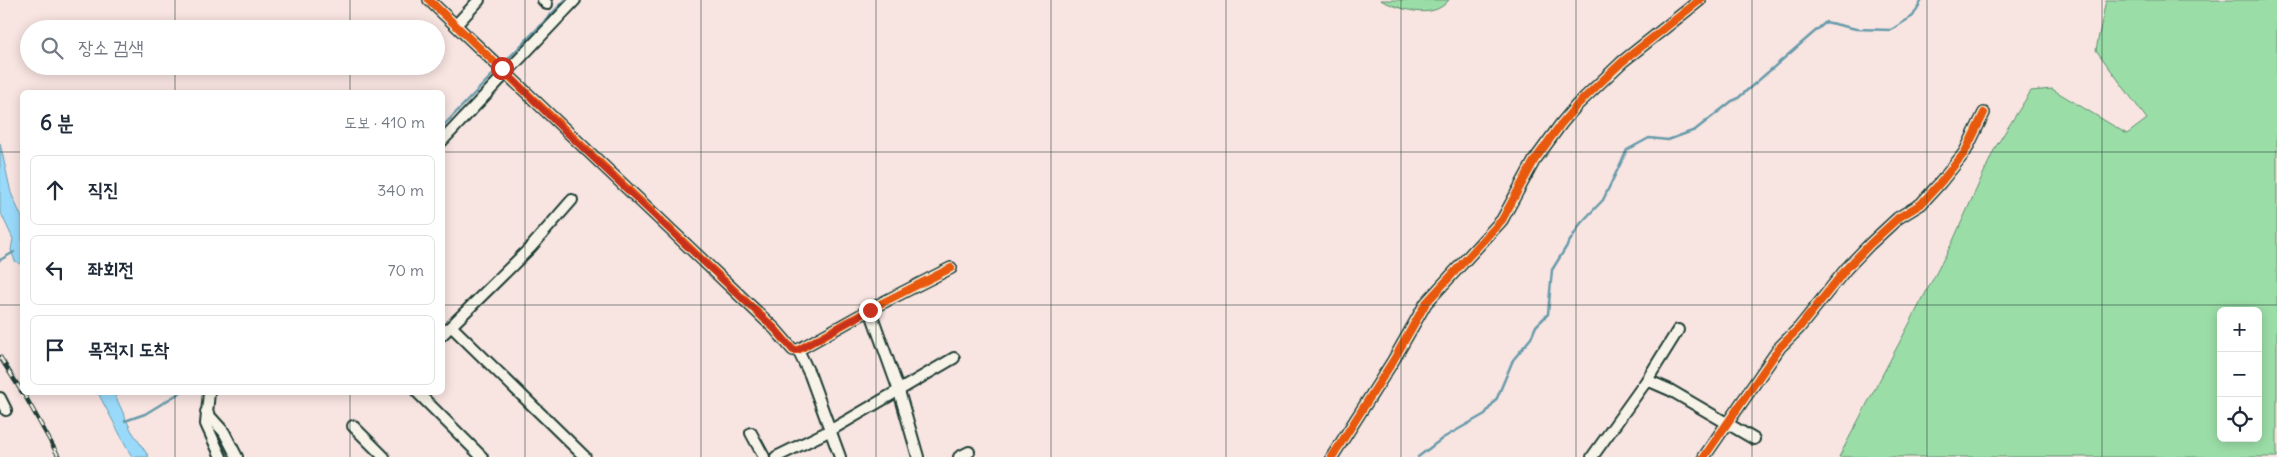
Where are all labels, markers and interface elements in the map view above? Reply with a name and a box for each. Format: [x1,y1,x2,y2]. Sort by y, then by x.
search box [20,20,445,75]
icon: search [38,34,66,62]
text: 장소 검색 [78,35,144,59]
route start [491,57,514,80]
text: 6 분 [40,109,74,136]
text: 도보 · 410 m [344,112,425,132]
icon: ahead [41,176,69,204]
text: 직진 [88,177,119,201]
text: 340 m [377,180,424,200]
icon: left [41,256,69,284]
text: 좌회전 [88,257,134,281]
text: 70 m [388,260,424,280]
route end [859,299,882,322]
map controls [2217,307,2262,442]
button: + [2217,307,2262,352]
icon: arrive [41,336,69,364]
text: 목적지 도착 [88,337,169,361]
button: − [2217,352,2262,397]
button: locate [2217,397,2262,442]

